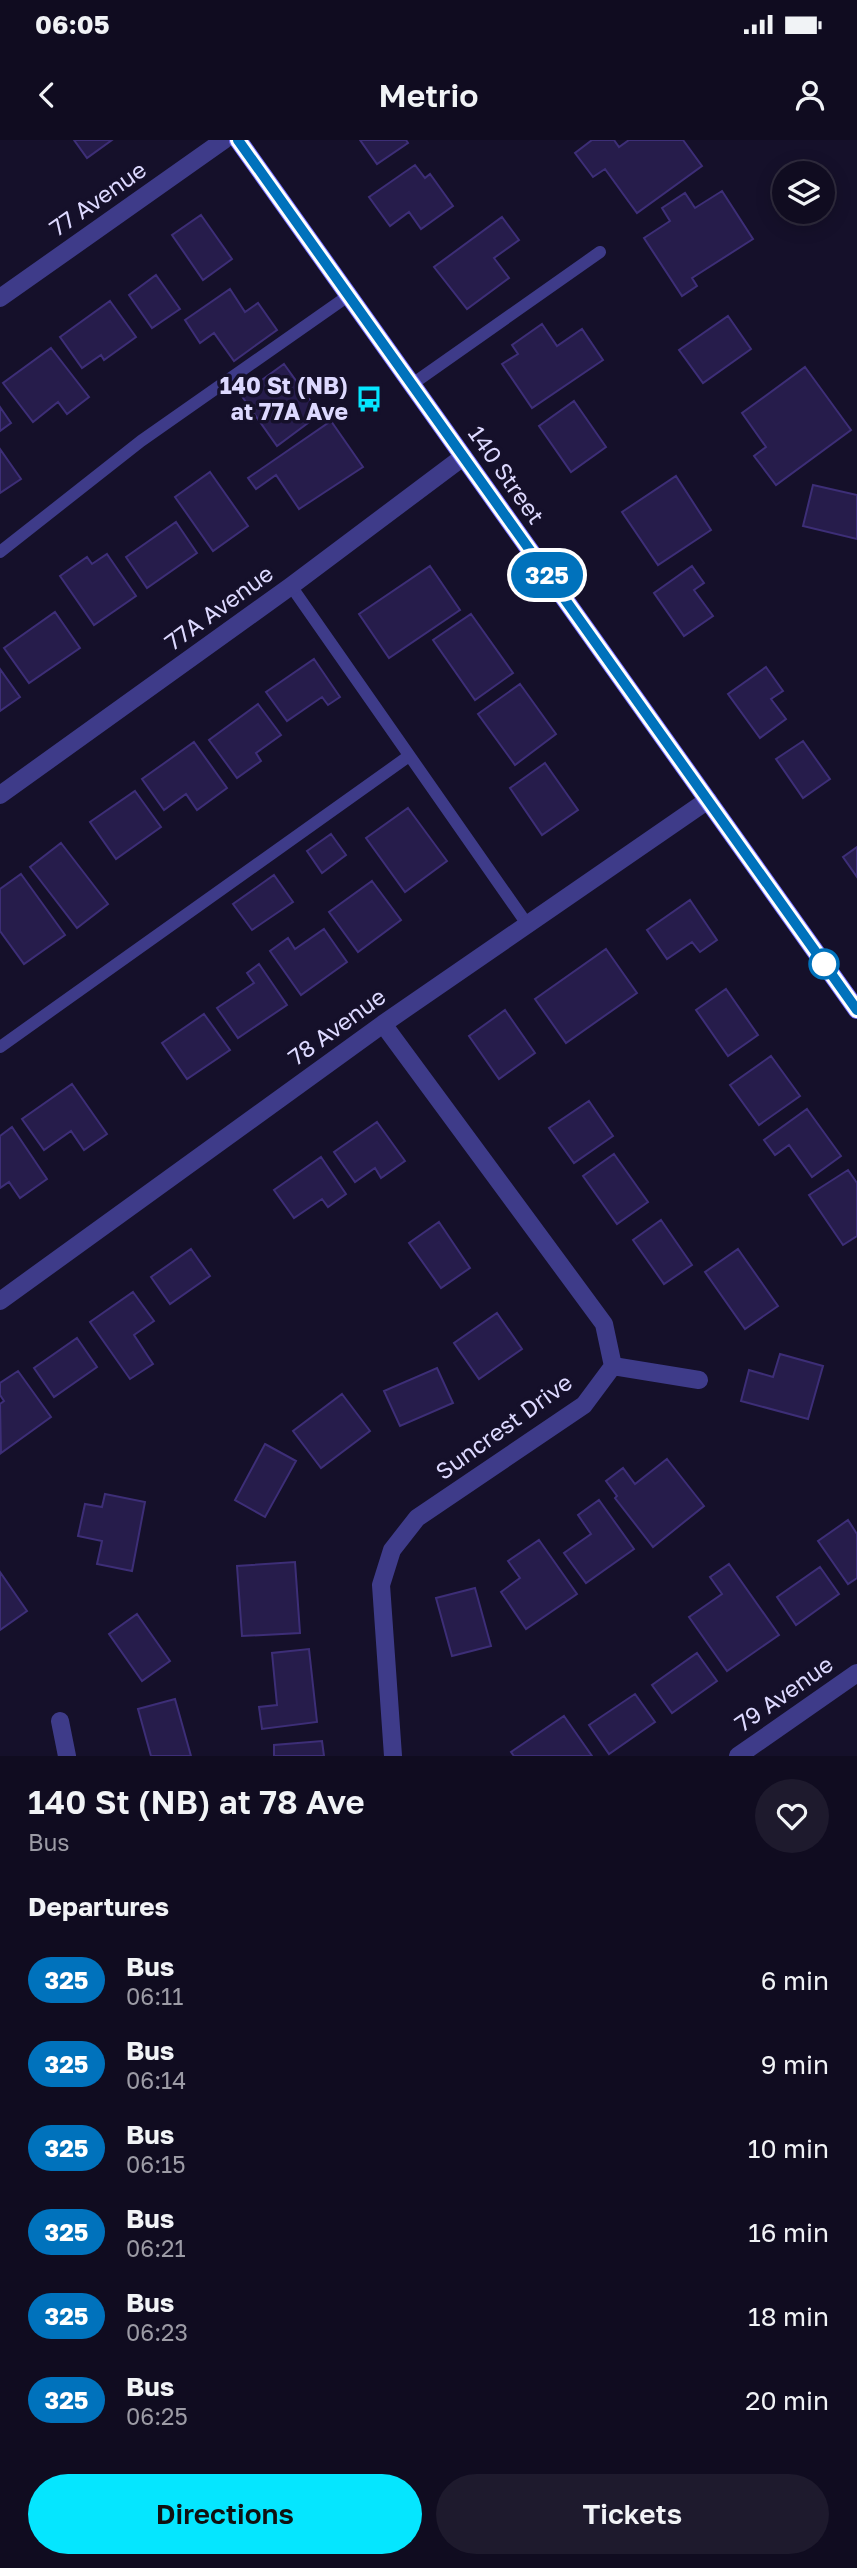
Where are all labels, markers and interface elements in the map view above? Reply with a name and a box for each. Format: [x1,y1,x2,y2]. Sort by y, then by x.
text: 06:05 [35,9,110,40]
icon: back [28,76,66,114]
text: Metrio [379,76,478,114]
icon: person [791,76,829,114]
street label: 77 Avenue [44,155,151,242]
map controls [772,161,835,224]
button: layers [772,161,835,224]
place label: 140 St (NB) at 77A Ave [220,371,348,425]
bus stop icon: 140 St (NB) at 77A Ave [354,384,384,414]
street label: 140 Street [463,420,551,529]
line badge: 325 [507,552,587,598]
street label: 77A Avenue [159,559,278,656]
text: 325 [525,560,569,589]
unlabelled marker [809,949,839,979]
street label: 78 Avenue [282,982,390,1071]
street label: Suncrest Drive [430,1367,577,1485]
street label: 79 Avenue [729,1649,838,1737]
button: heart [755,1779,829,1853]
text: 140 St (NB) at 78 Ave [28,1782,365,1821]
text: Bus [28,1828,70,1856]
text: Departures [28,1891,169,1922]
text: Bus [126,1951,174,1982]
text: 325 [45,1965,88,1994]
text: 6 min [761,1965,829,1996]
text: 06:11 [126,1982,183,2010]
text: Bus [126,2035,174,2066]
text: 325 [45,2049,88,2078]
text: 9 min [761,2049,829,2080]
text: 06:14 [126,2066,186,2094]
text: Bus [126,2119,174,2150]
text: 325 [45,2133,88,2162]
text: 10 min [748,2133,829,2164]
text: 06:15 [126,2150,186,2178]
text: Bus [126,2203,174,2234]
text: 325 [45,2217,88,2246]
text: 16 min [748,2217,829,2248]
text: 06:21 [126,2234,186,2262]
text: Bus [126,2287,174,2318]
text: 325 [45,2301,88,2330]
text: 18 min [748,2301,829,2332]
text: 06:23 [126,2318,188,2346]
text: Bus [126,2371,174,2402]
text: 325 [45,2385,88,2414]
text: 20 min [745,2385,829,2416]
text: 06:25 [126,2402,188,2430]
button: Directions [28,2474,422,2554]
button: Tickets [436,2474,829,2554]

